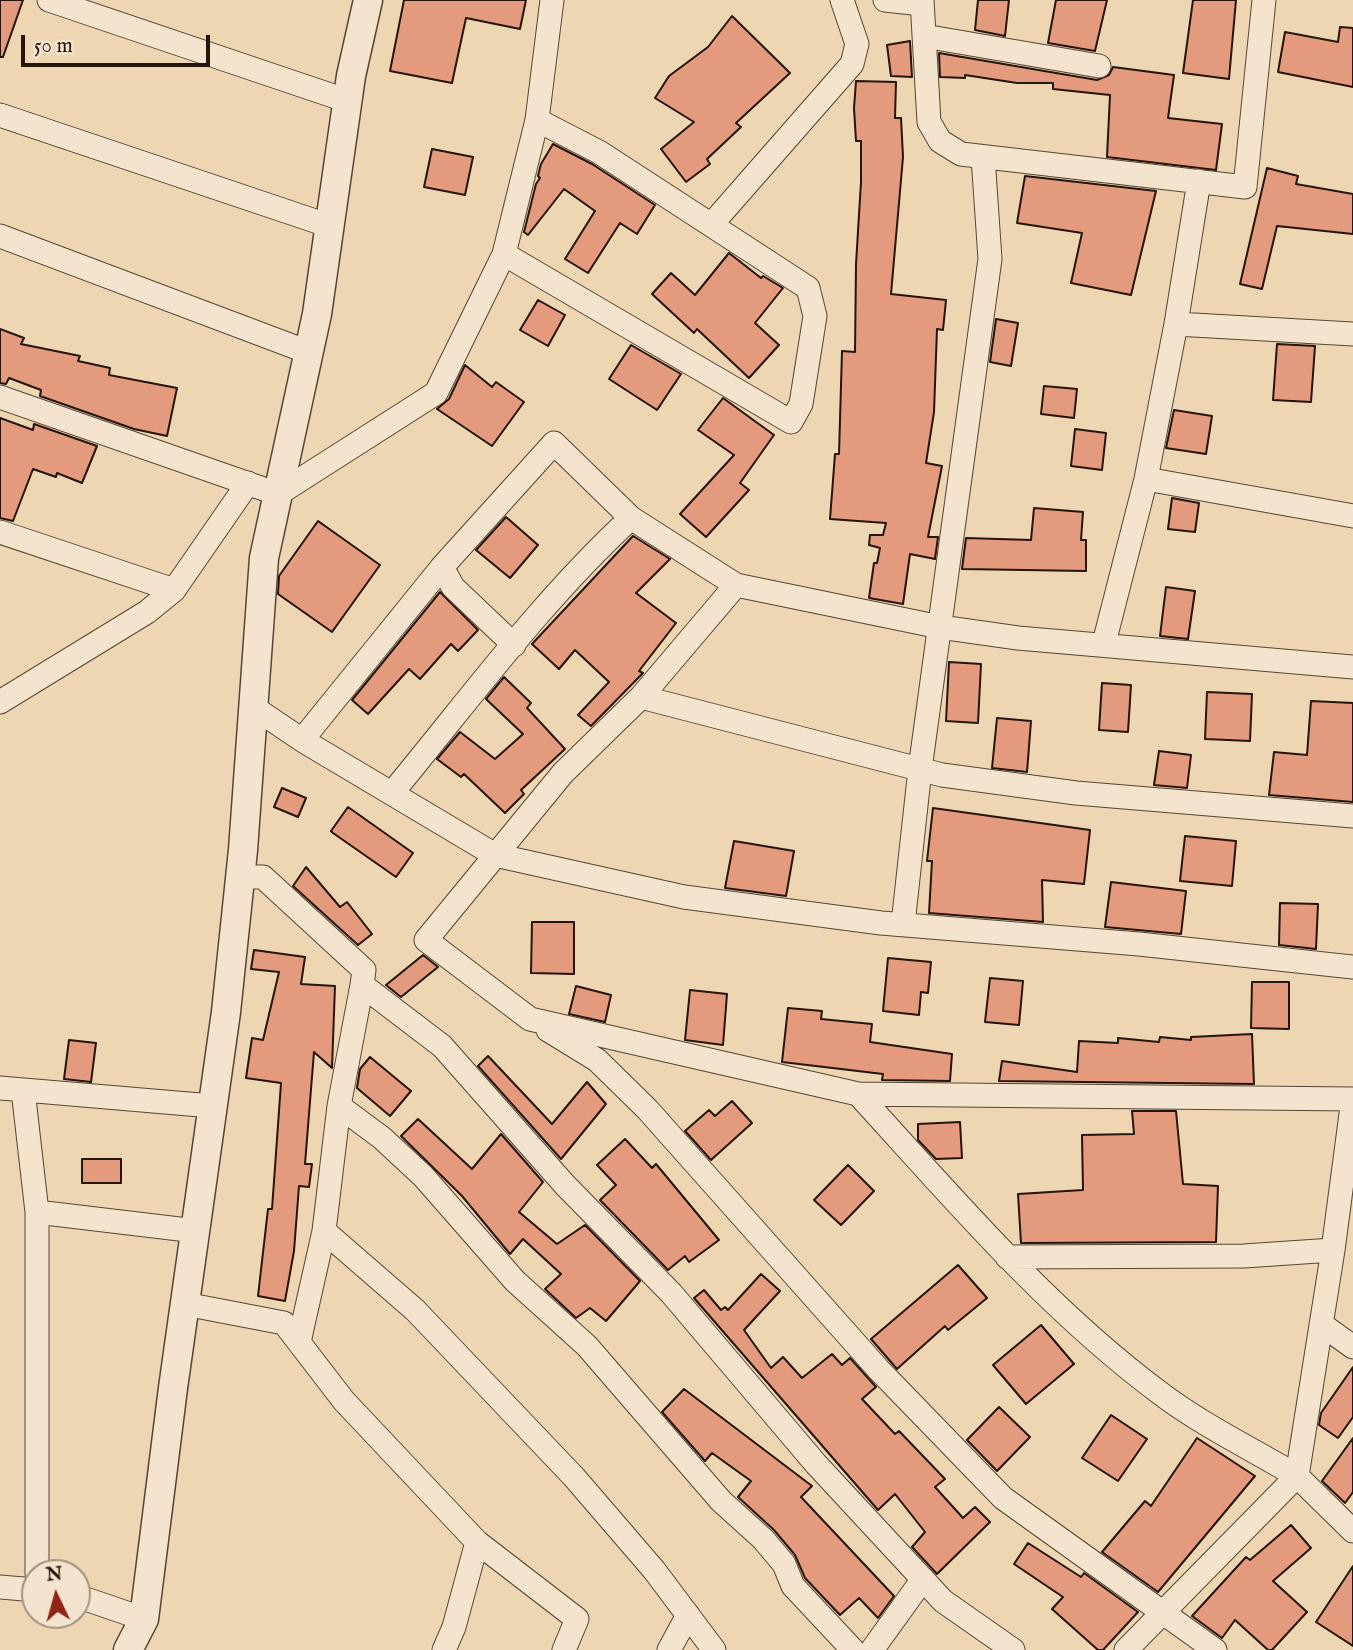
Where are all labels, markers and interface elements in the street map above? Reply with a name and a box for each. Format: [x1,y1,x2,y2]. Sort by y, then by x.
scale bar [24,21,214,65]
text: 50 m [34,33,73,60]
north arrow [21,1559,91,1629]
text: N [45,1562,64,1588]

